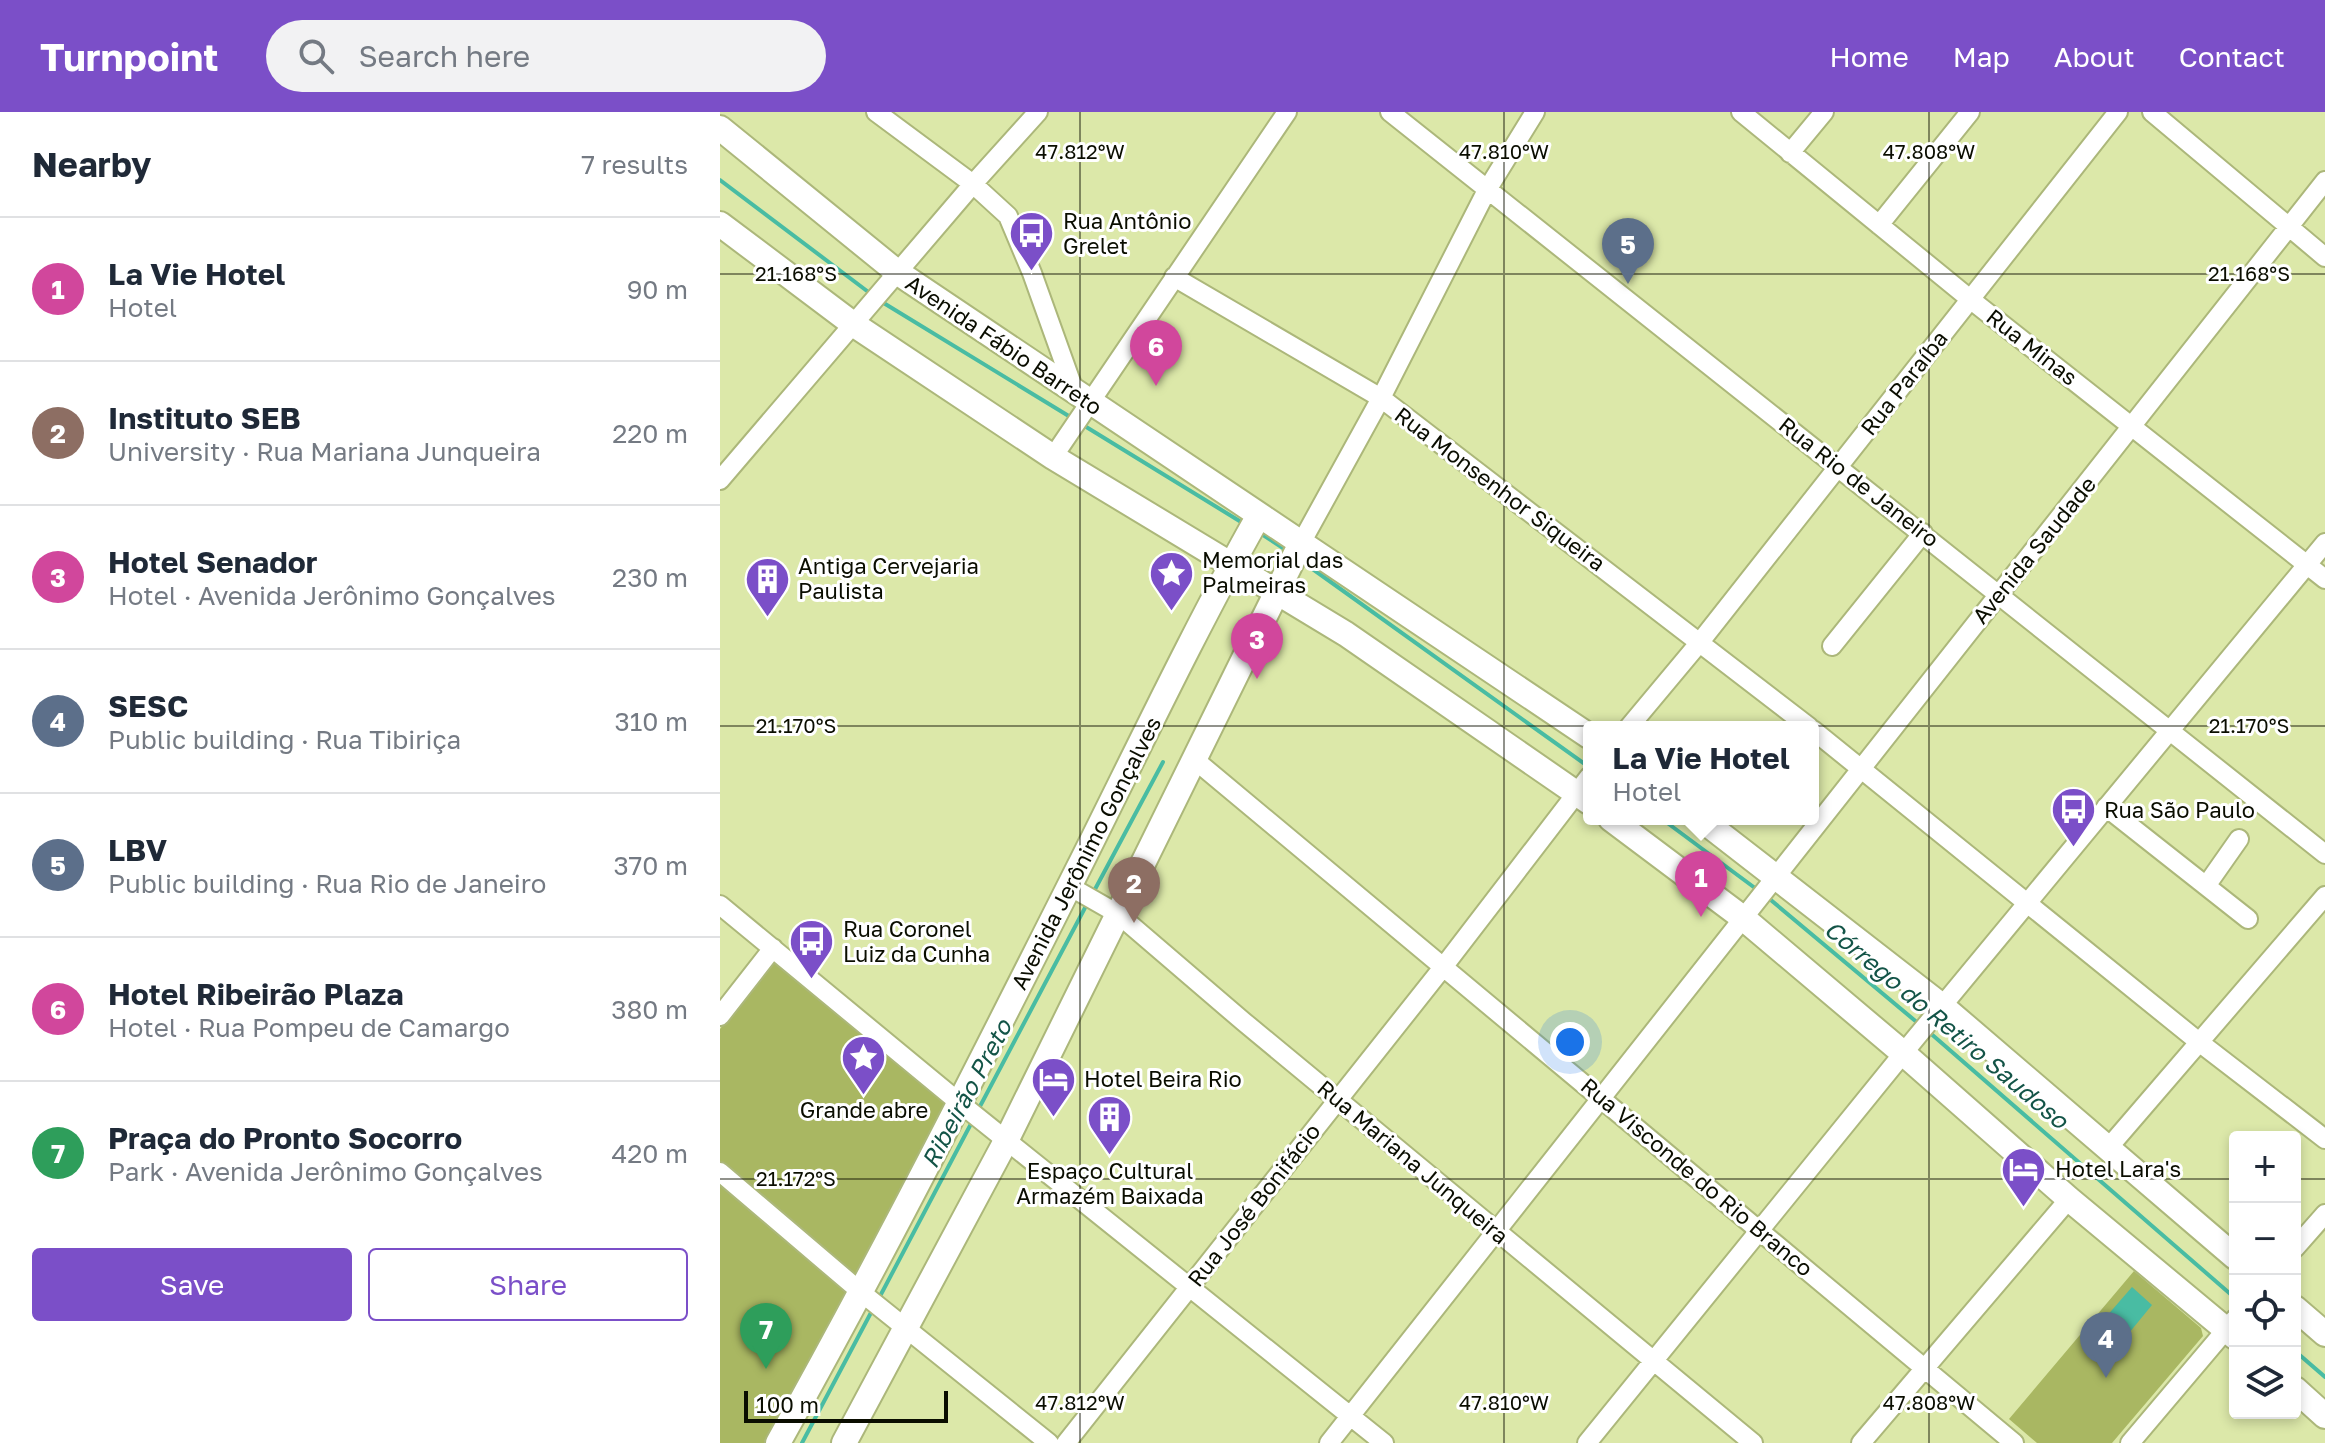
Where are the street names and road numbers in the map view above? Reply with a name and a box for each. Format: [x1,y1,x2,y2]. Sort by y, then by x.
street label: Avenida Fábio Barreto [901,269,1108,420]
street label: Rua Minas [1981,303,2083,391]
street label: Rua Paraíba [1854,325,1953,440]
street label: Rua Monsenhor Siqueira [1390,401,1611,577]
street label: Rua Rio de Janeiro [1774,411,1945,552]
street label: Avenida Saudade [1966,471,2101,629]
street label: Avenida Jerônimo Gonçalves [1005,712,1166,994]
street label: Rua Visconde do Rio Branco [1576,1072,1819,1282]
street label: Rua Mariana Junqueira [1312,1074,1514,1249]
street label: Rua José Bonifácio [1182,1118,1326,1292]

